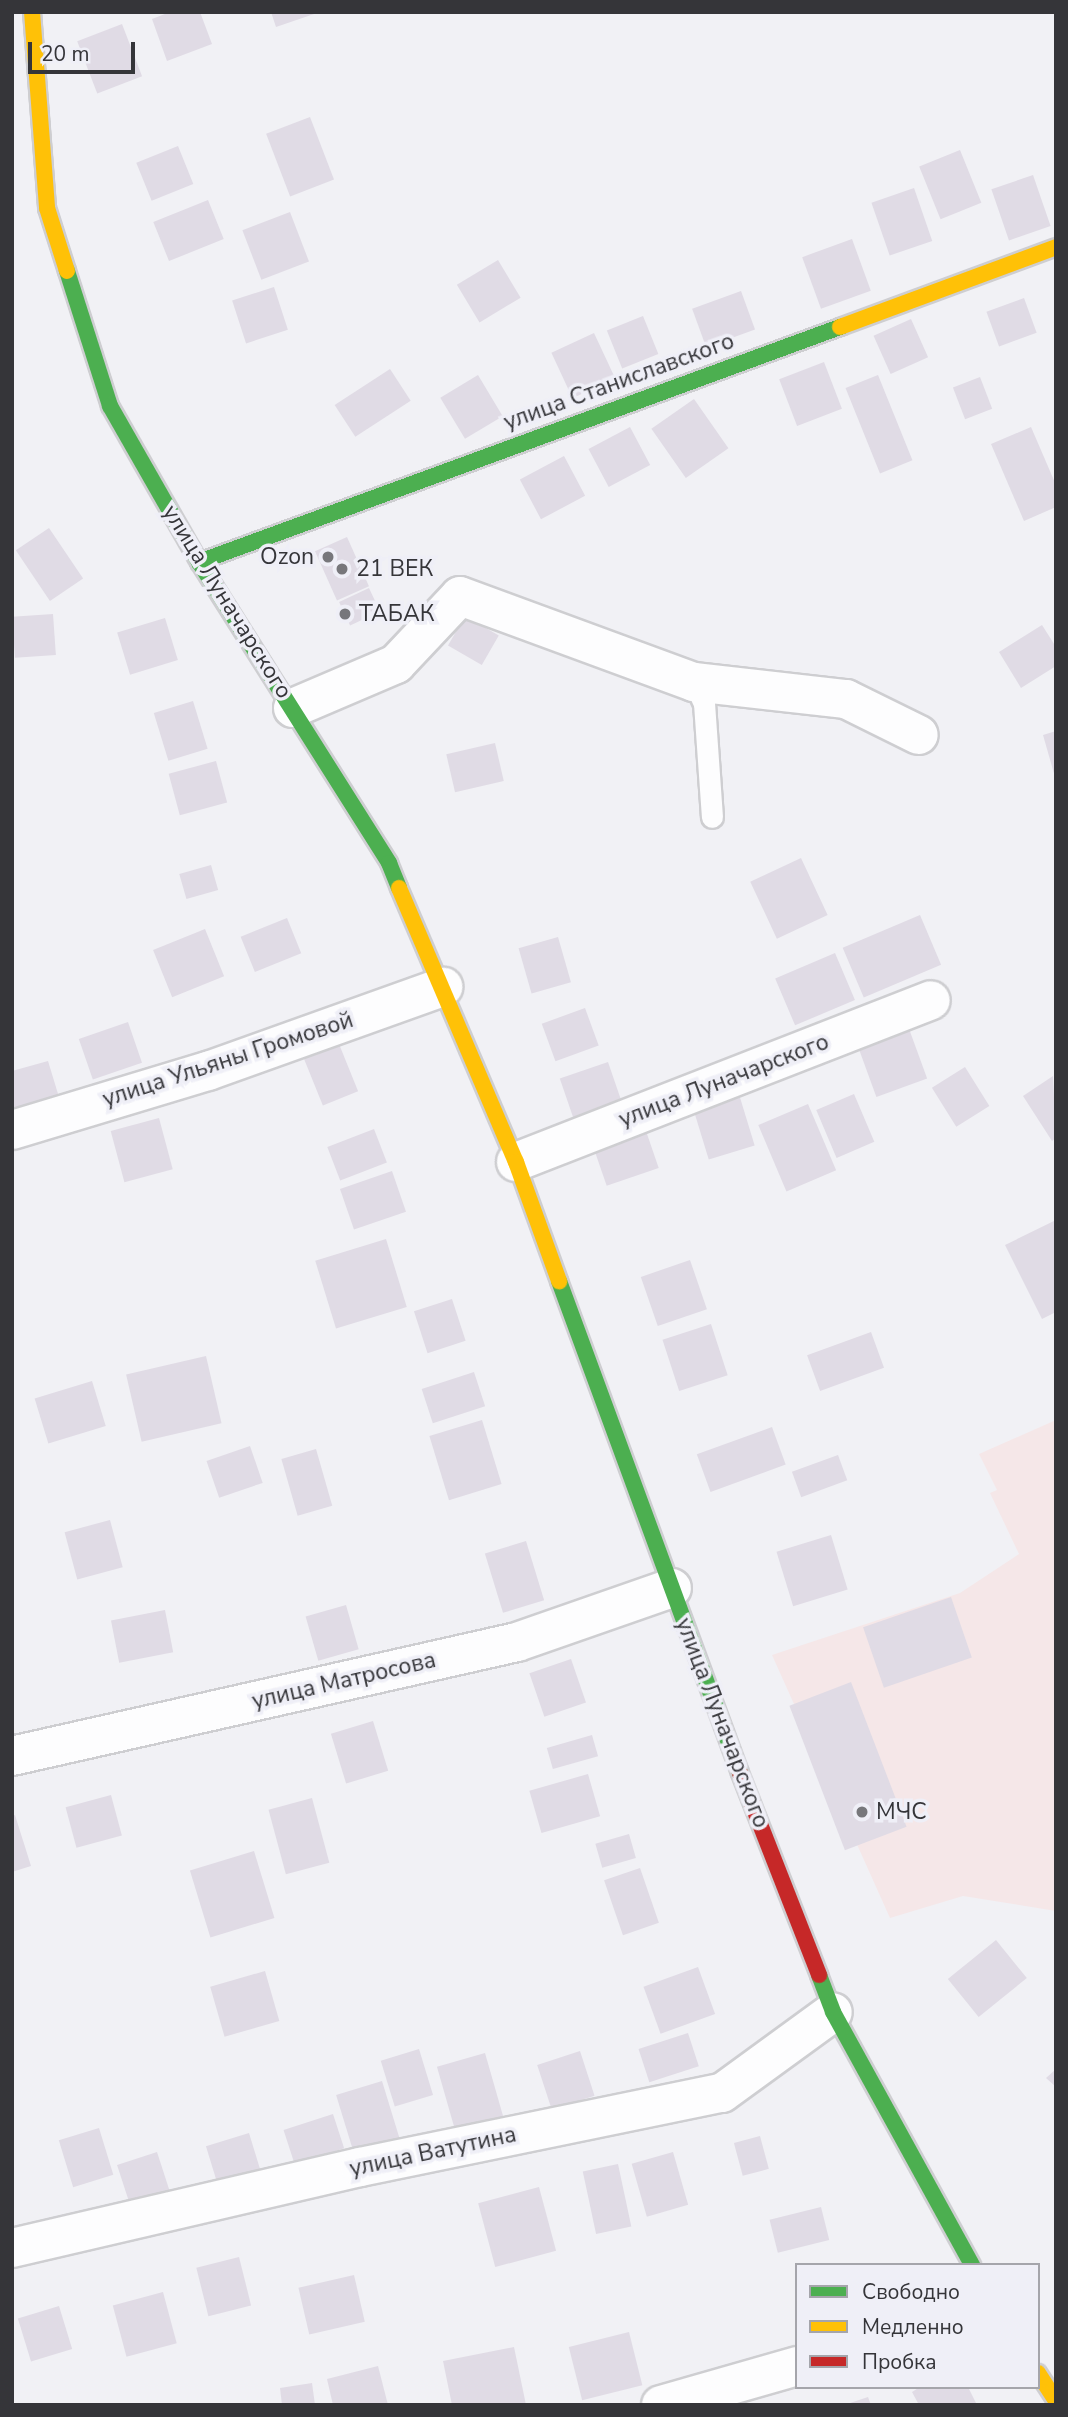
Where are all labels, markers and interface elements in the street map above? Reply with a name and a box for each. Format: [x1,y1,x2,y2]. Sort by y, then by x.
scale bar [32,28,138,72]
text: 20 m [41,40,90,68]
street label: улица Станиславского [500,327,738,437]
street label: улица Луначарского [156,500,298,704]
place label: Ozon [260,543,314,571]
marker: Ozon [320,549,336,565]
place label: 21 ВЕК [356,555,433,583]
marker: 21 ВЕК [334,561,350,577]
place label: ТАБАК [359,600,434,628]
marker: ТАБАК [337,606,353,622]
street label: улица Ульяны Громовой [99,1006,357,1114]
street label: улица Луначарского [615,1028,833,1134]
street label: улица Луначарского [669,1614,775,1832]
street label: улица Матросова [249,1646,439,1716]
place label: МЧС [876,1798,927,1826]
marker: МЧС [854,1804,870,1820]
street label: улица Ватутина [347,2121,519,2183]
legend [795,2263,1040,2389]
text: Свободно [862,2278,960,2306]
text: Медленно [862,2313,964,2341]
text: Пробка [862,2348,936,2376]

